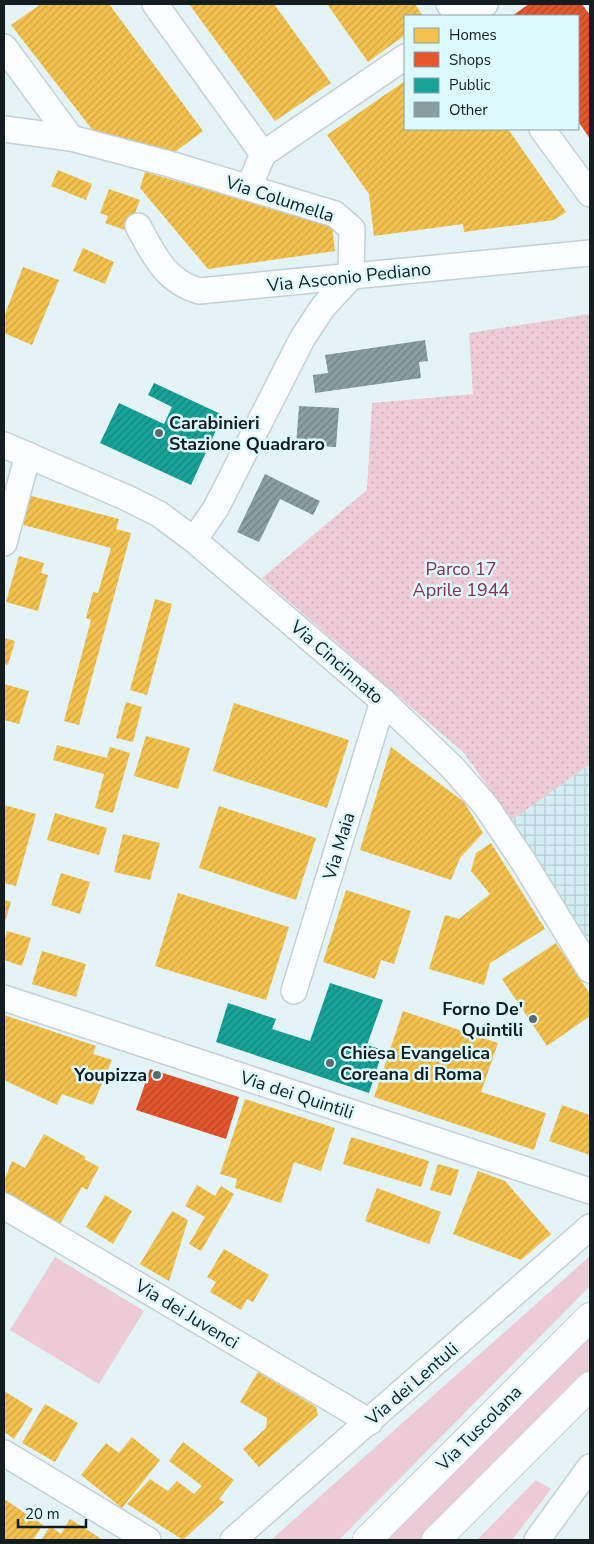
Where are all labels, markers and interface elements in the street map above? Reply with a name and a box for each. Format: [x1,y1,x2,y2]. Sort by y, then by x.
legend [404,15,579,130]
text: Homes [449,25,497,45]
text: Shops [449,50,491,70]
text: Public [449,75,490,95]
text: Other [449,100,488,120]
street label: Via Columella [222,170,337,228]
street label: Via Asconio Pediano [265,256,432,298]
place label: Carabinieri Stazione Quadraro [169,411,325,456]
marker: Carabinieri Stazione Quadraro [153,427,165,439]
park label: Parco 17 Aprile 1944 [413,557,510,602]
street label: Via Cincinnato [285,614,389,709]
street label: Via Maia [317,809,361,884]
place label: Forno De' Quintili [442,997,523,1042]
marker: Forno De' Quintili [527,1013,539,1025]
place label: Chiesa Evangelica Coreana di Roma [340,1041,490,1086]
marker: Chiesa Evangelica Coreana di Roma [324,1057,336,1069]
place label: Youpizza [73,1063,147,1087]
street label: Via dei Quintili [236,1065,357,1125]
marker: Youpizza [151,1069,163,1081]
street label: Via dei Juvenci [130,1273,243,1354]
street label: Via dei Lentuli [360,1337,463,1431]
street label: Via Tuscolana [430,1380,527,1477]
scale bar [18,1496,85,1528]
text: 20 m [25,1504,60,1524]

